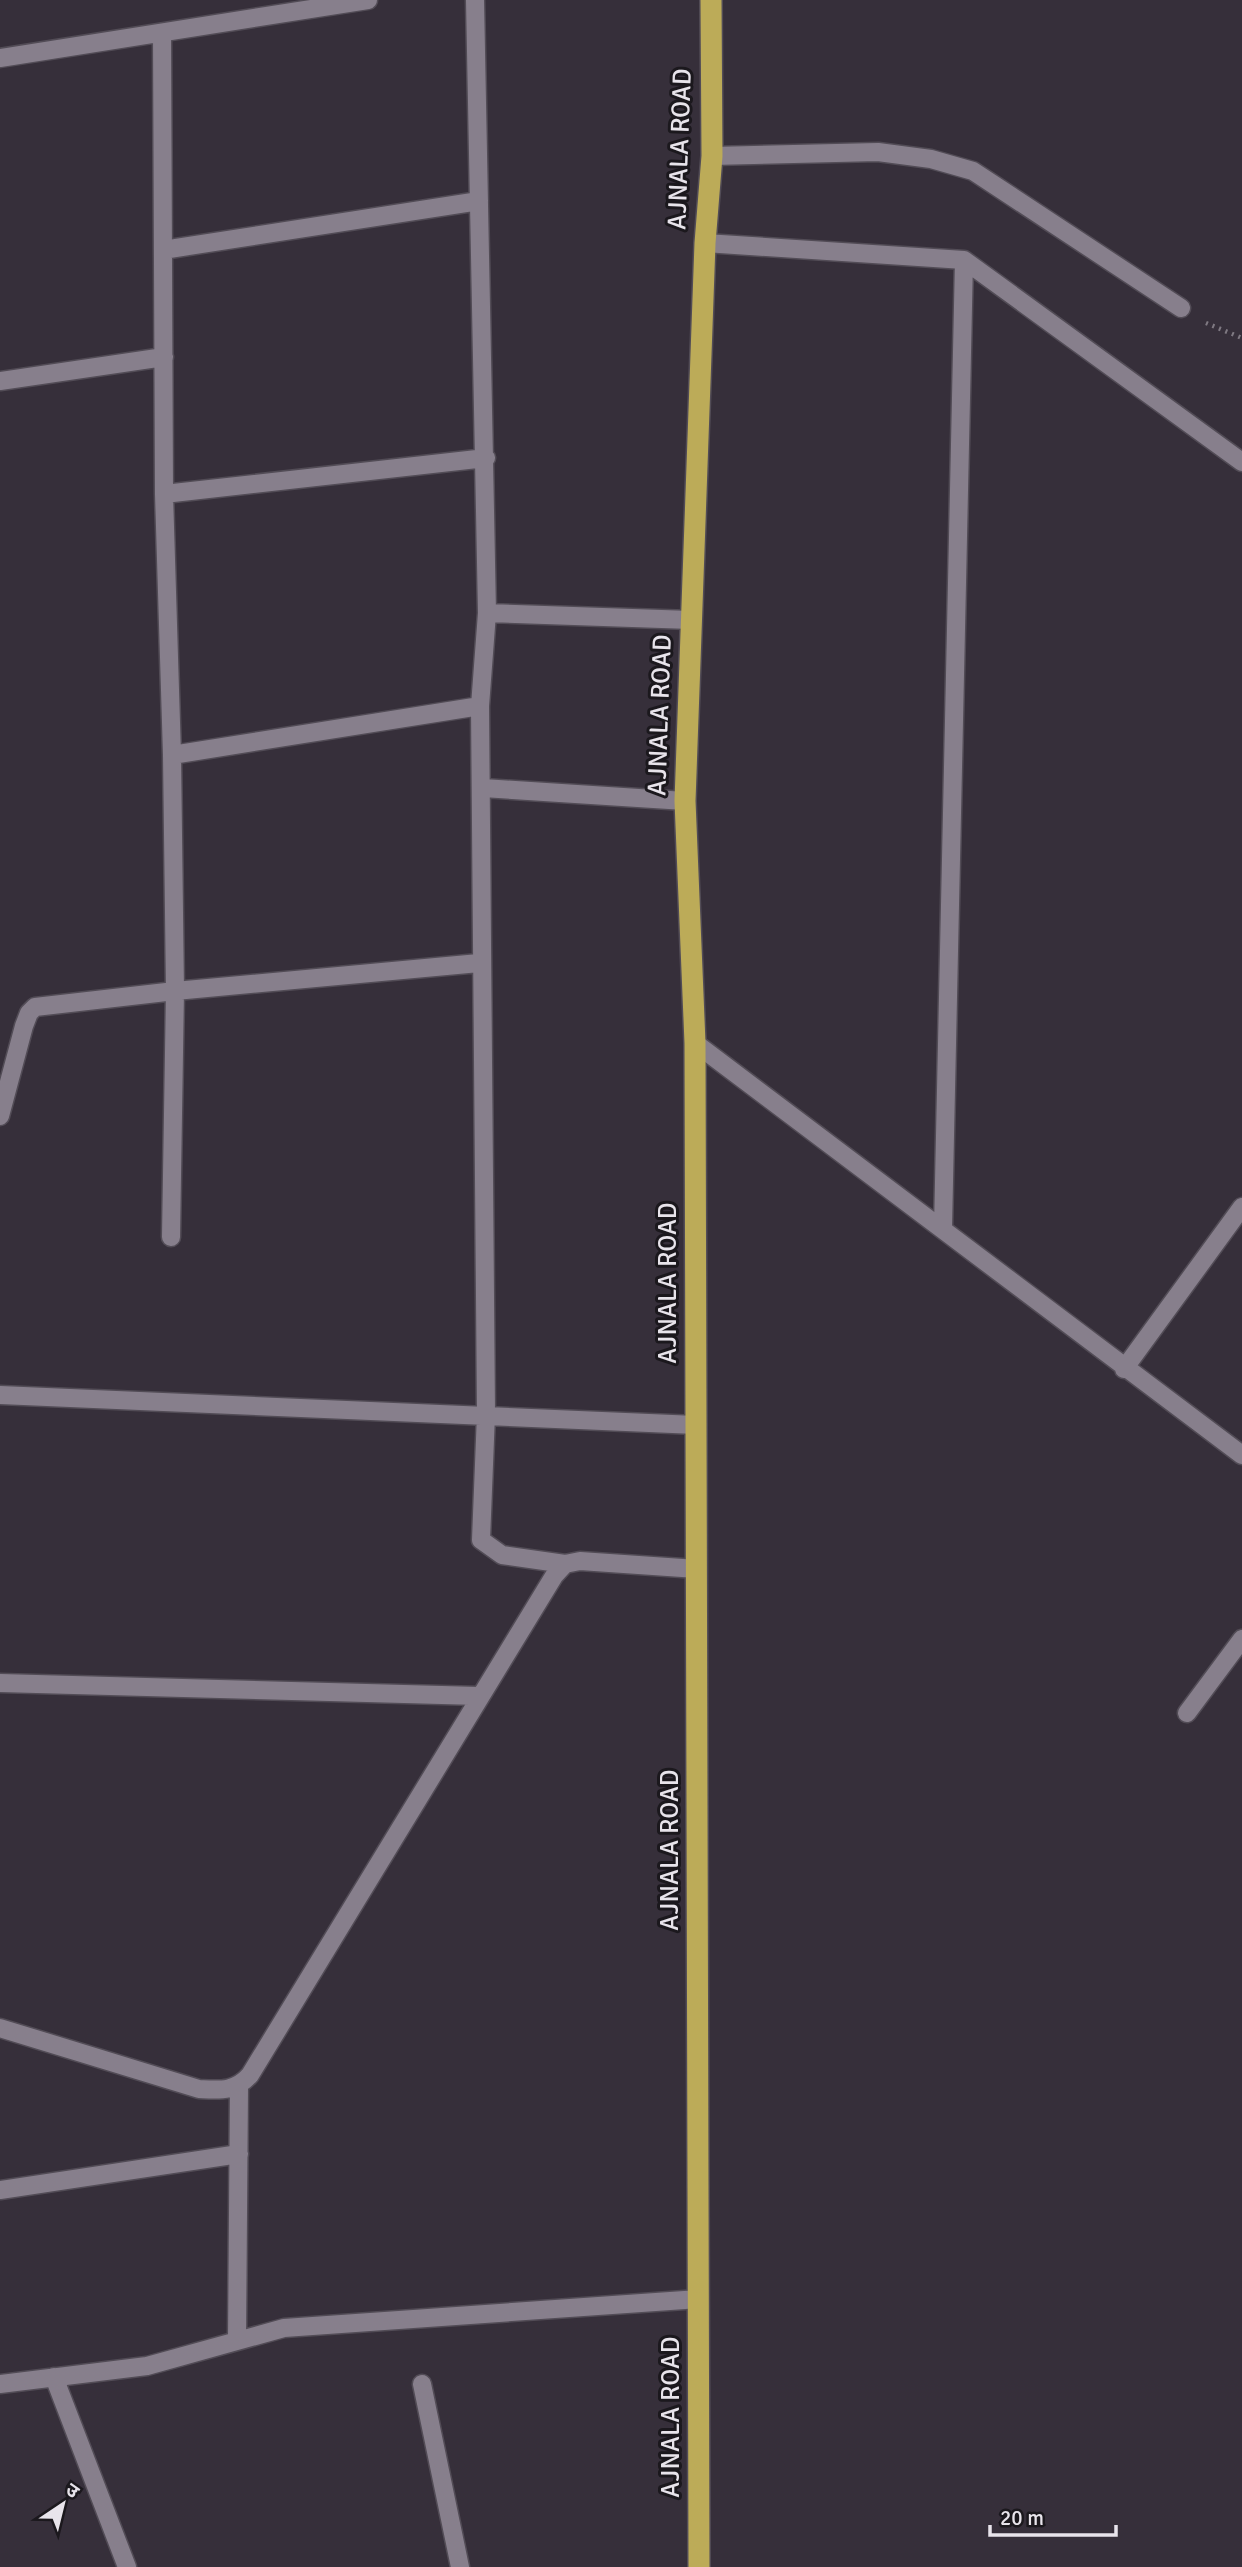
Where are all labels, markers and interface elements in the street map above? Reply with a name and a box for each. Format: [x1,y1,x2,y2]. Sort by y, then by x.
street label: AJNALA ROAD [661,68,699,230]
street label: AJNALA ROAD [641,634,679,796]
street label: AJNALA ROAD [652,1202,684,1364]
street label: AJNALA ROAD [654,1769,686,1931]
street label: AJNALA ROAD [655,2336,687,2498]
north arrow [28,2469,98,2539]
text: उ [61,2478,84,2504]
scale bar [990,2494,1116,2538]
text: 20 m [1000,2505,1044,2531]

